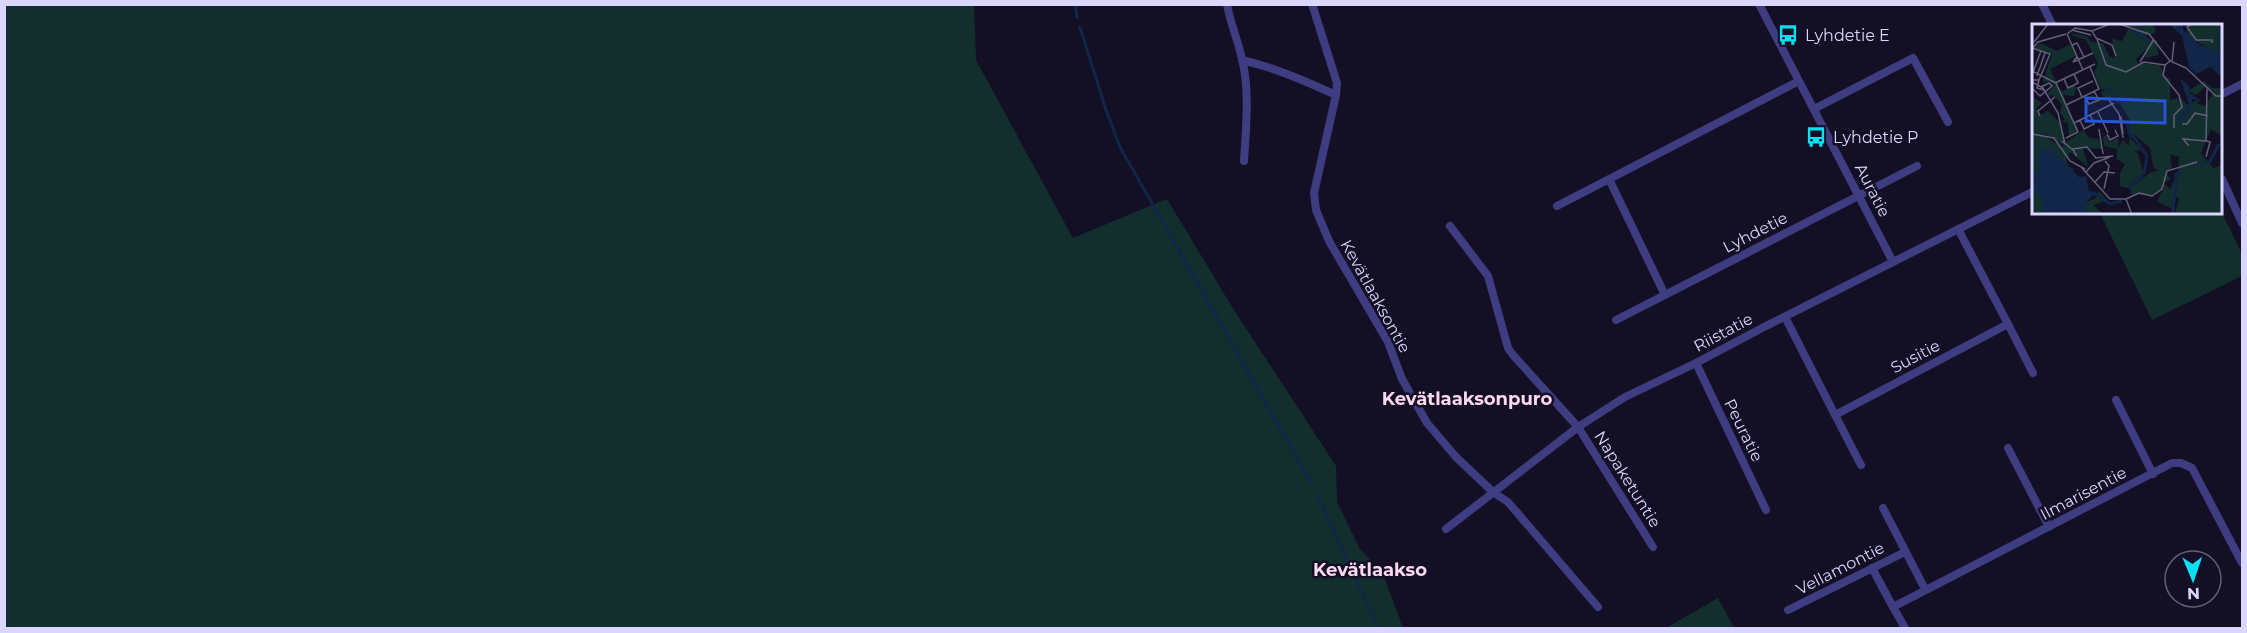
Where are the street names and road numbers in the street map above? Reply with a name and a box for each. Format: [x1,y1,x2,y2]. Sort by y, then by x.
street label: Auratie [1851,160,1894,220]
street label: Lyhdetie [1720,208,1791,257]
street label: Kevätlaaksontie [1337,236,1415,356]
street label: Riistatie [1690,309,1756,356]
street label: Susitie [1887,336,1943,377]
street label: Peuratie [1720,396,1767,465]
street label: Napaketuntie [1590,428,1665,531]
street label: Ilmarisentie [2037,463,2130,524]
street label: Vellamontie [1793,538,1887,599]

